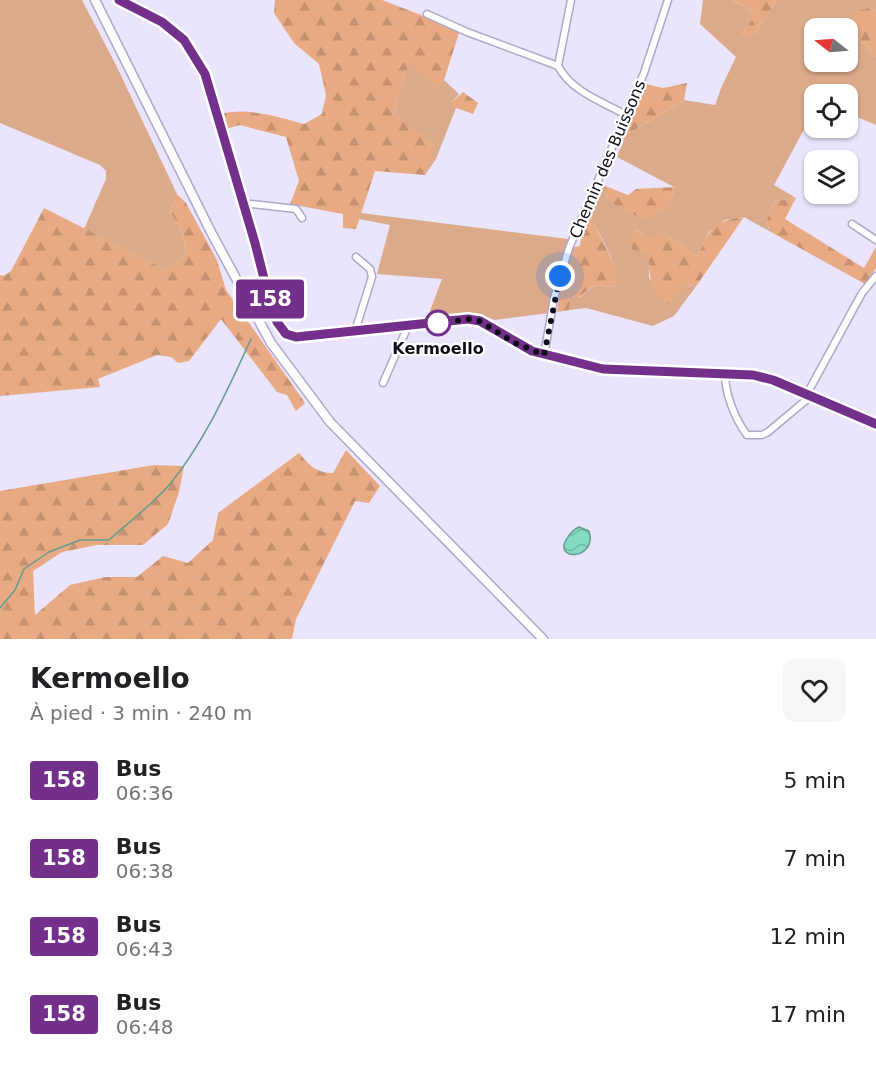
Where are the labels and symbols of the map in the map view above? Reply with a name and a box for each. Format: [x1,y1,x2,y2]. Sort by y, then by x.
north arrow [804,18,858,72]
street label: Chemin des Buissons [565,77,649,241]
your location [545,261,575,291]
line badge: 158 [236,280,304,318]
marker: Kermoello [425,310,451,336]
place label: Kermoello [392,339,484,358]

